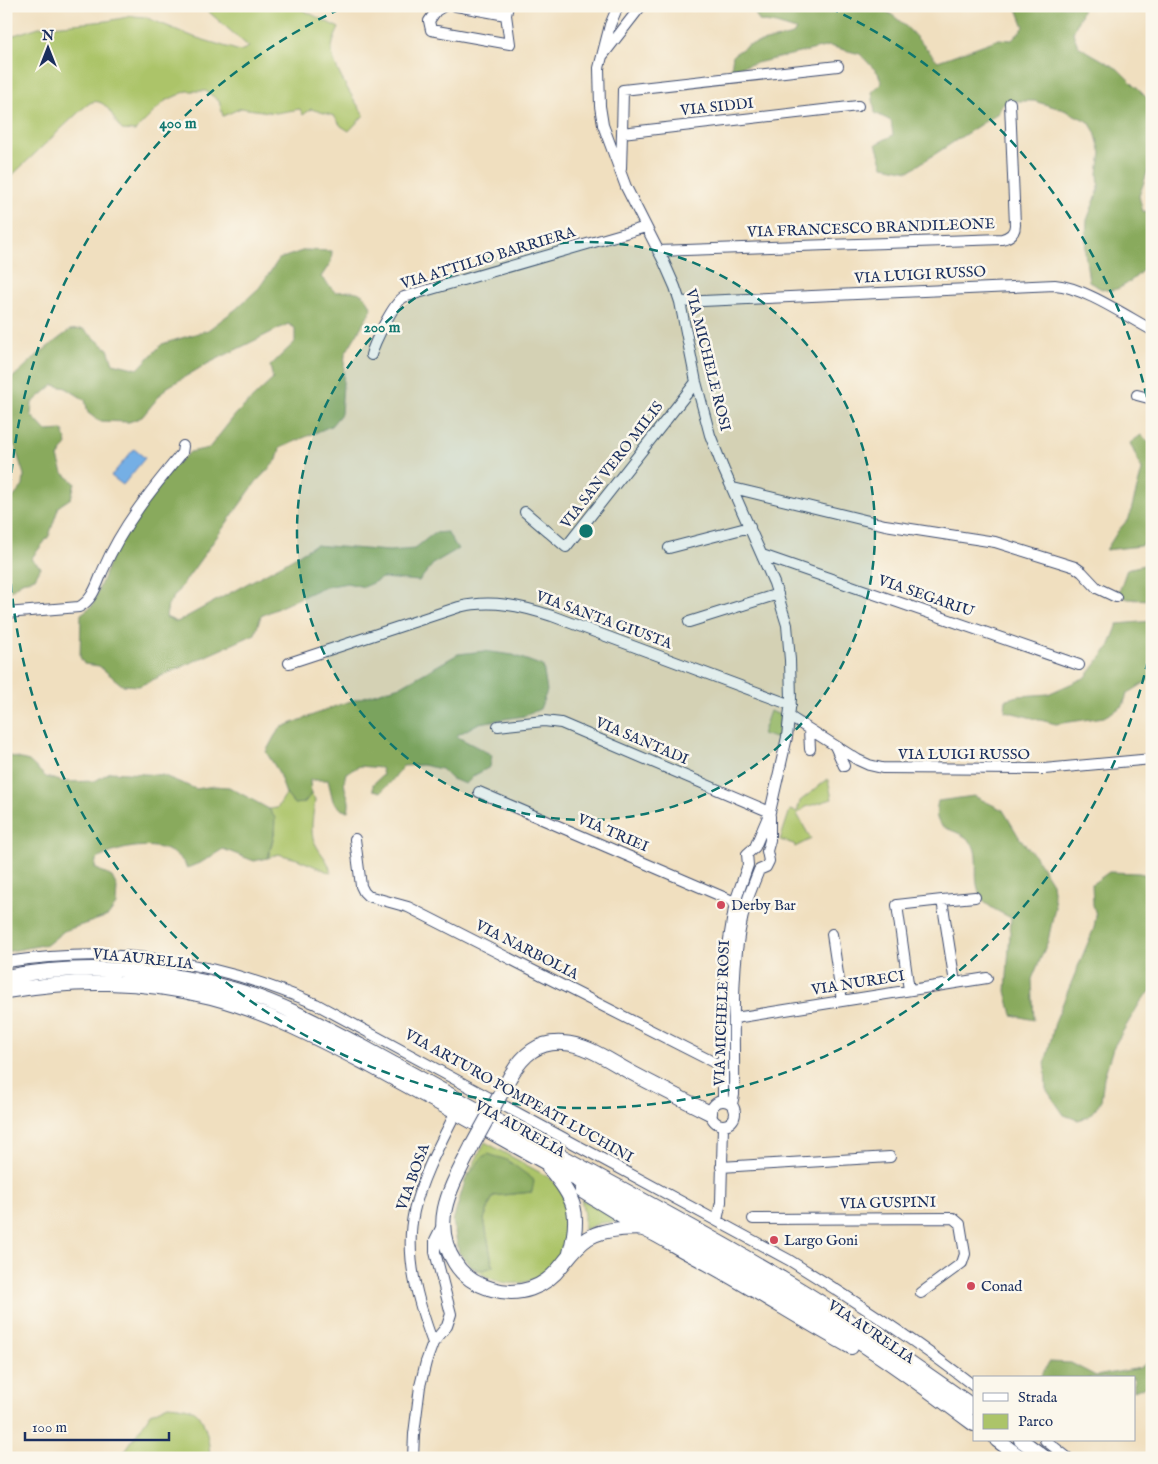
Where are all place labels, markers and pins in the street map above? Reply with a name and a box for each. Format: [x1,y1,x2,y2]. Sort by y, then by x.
centre of rings [577,522,595,540]
place label: Derby Bar [731,896,796,915]
marker: Derby Bar [715,899,727,911]
place label: Largo Goni [784,1231,858,1250]
marker: Largo Goni [768,1234,780,1246]
place label: Conad [981,1277,1023,1296]
marker: Conad [965,1280,977,1292]

